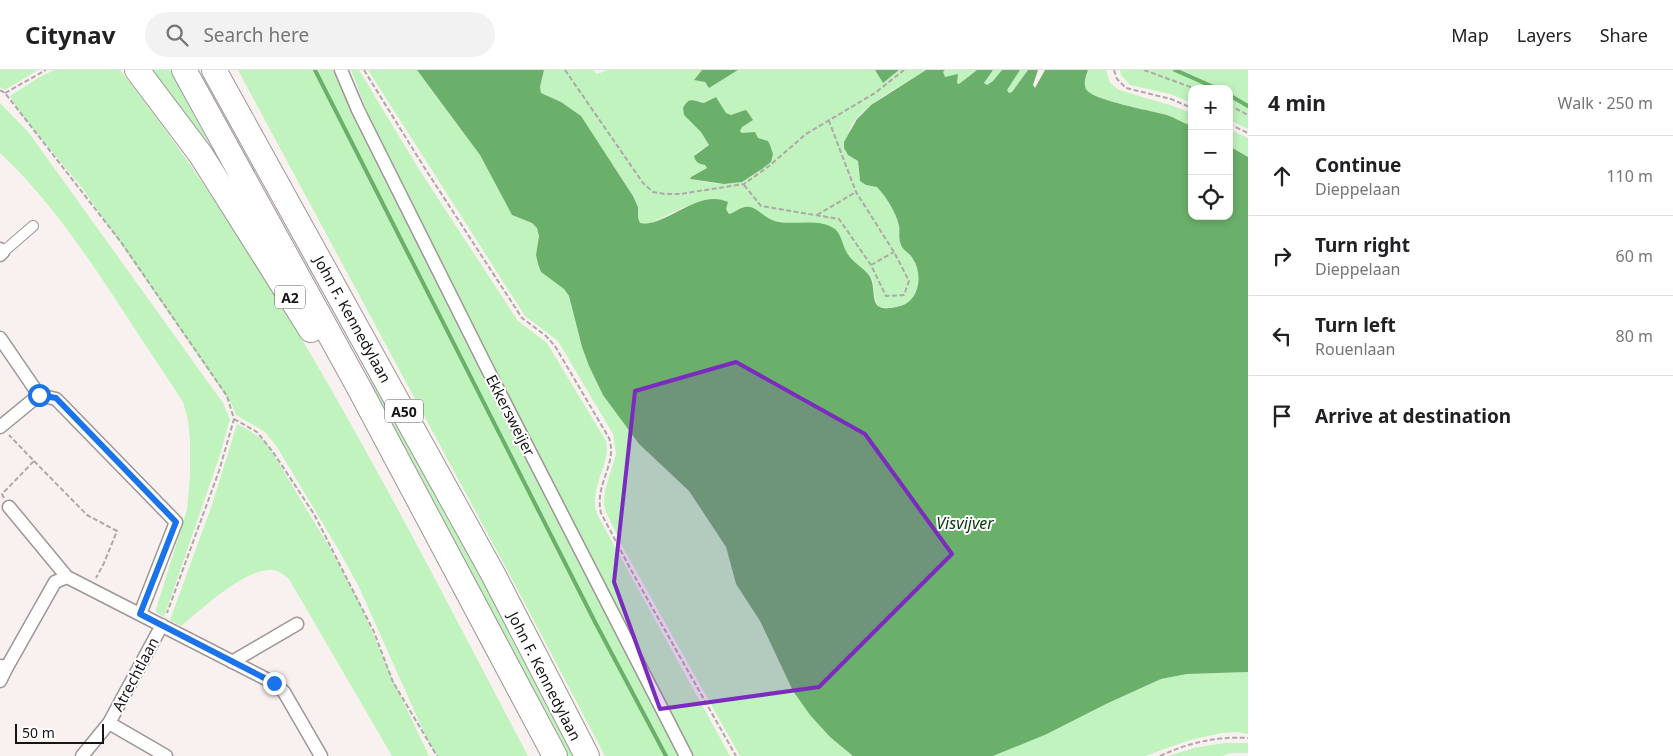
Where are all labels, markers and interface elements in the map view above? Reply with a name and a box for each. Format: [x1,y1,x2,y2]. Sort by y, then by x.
search box [145,12,495,57]
text: Citynav [25,18,115,51]
icon: search [163,21,191,49]
text: Search here [203,22,309,48]
text: Map [1451,23,1489,47]
text: Layers [1517,23,1572,47]
text: Share [1600,23,1648,47]
map controls [1188,85,1233,220]
button: + [1188,85,1233,130]
text: 4 min [1268,89,1326,117]
text: Walk · 250 m [1558,92,1653,114]
button: − [1188,130,1233,175]
text: Continue [1315,152,1401,178]
icon: ahead [1268,162,1296,190]
text: 110 m [1606,165,1653,187]
button: locate [1188,175,1233,220]
text: Dieppelaan [1315,178,1401,200]
text: Turn right [1315,232,1410,258]
icon: right [1268,242,1296,270]
text: 60 m [1616,245,1653,267]
street label: John F. Kennedylaan [309,250,396,386]
text: Dieppelaan [1315,258,1401,280]
road number: A2 [275,286,305,308]
text: Turn left [1315,312,1396,338]
icon: left [1268,322,1296,350]
text: 80 m [1616,325,1653,347]
text: Rouenlaan [1315,338,1395,360]
street label: Ekkersweijer [482,371,540,459]
route start [28,384,51,407]
road number: A50 [385,400,423,422]
icon: arrive [1268,402,1296,430]
text: Arrive at destination [1315,403,1511,429]
water label: Visvijver [936,512,994,534]
street label: John F. Kennedylaan [503,606,586,744]
street label: Atrechtlaan [107,633,163,715]
route end [263,672,286,695]
scale bar [15,721,104,744]
text: 50 m [22,723,55,742]

